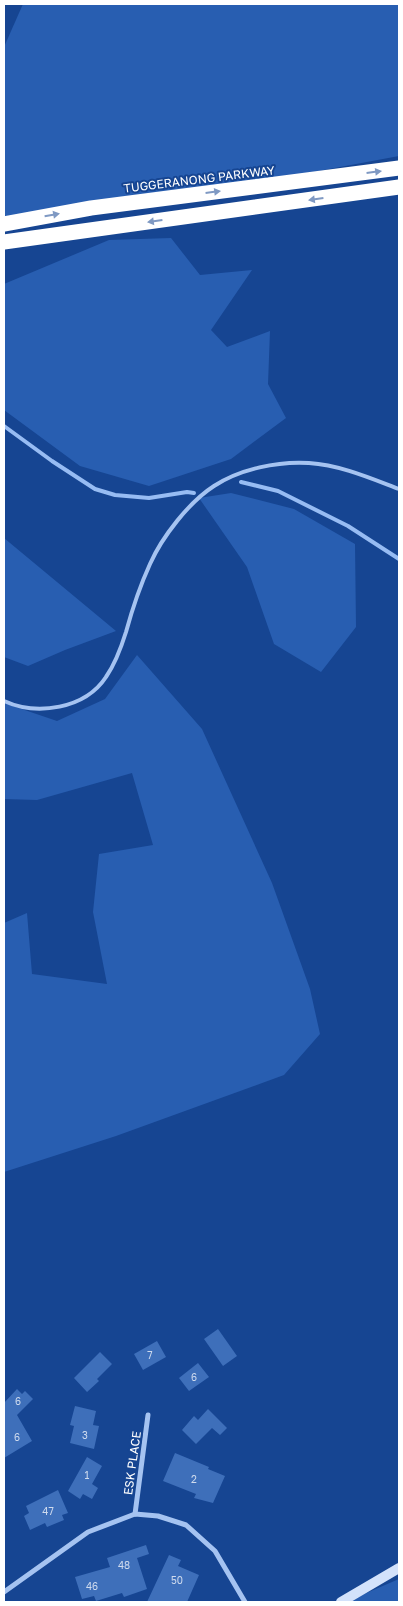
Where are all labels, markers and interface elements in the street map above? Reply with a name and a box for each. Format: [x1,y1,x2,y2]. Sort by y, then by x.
street label: TUGGERANONG PARKWAY [123,162,276,196]
one-way arrow [366,167,382,175]
one-way arrow [205,188,221,196]
one-way arrow [308,195,324,203]
one-way arrow [44,211,59,219]
one-way arrow [147,217,163,225]
house number: 7 [147,1349,153,1361]
house number: 6 [191,1371,197,1383]
house number: 6 [15,1395,21,1407]
house number: 3 [82,1429,88,1441]
street label: ESK PLACE [120,1430,144,1496]
house number: 6 [14,1431,20,1443]
house number: 1 [85,1469,90,1481]
house number: 2 [191,1473,197,1485]
house number: 47 [42,1505,54,1517]
house number: 48 [118,1559,130,1571]
house number: 50 [171,1574,183,1586]
house number: 46 [86,1580,98,1592]

